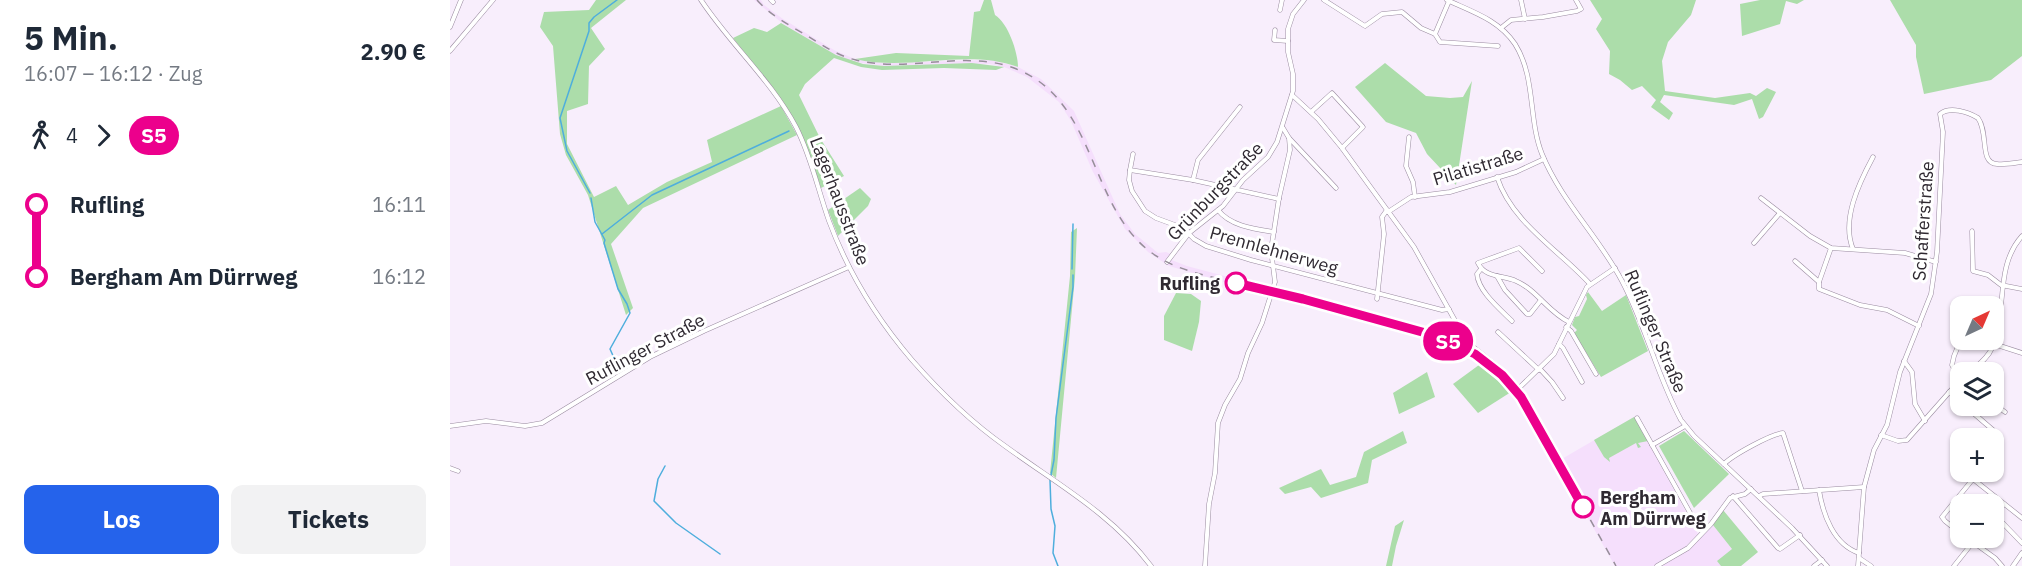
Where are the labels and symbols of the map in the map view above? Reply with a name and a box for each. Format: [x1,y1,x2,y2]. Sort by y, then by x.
street label: Lagerhausstraße [805,134,875,269]
street label: Grünburgstraße [1162,137,1268,245]
street label: Pilatistraße [1430,141,1526,191]
street label: Schafferstraße [1907,160,1939,282]
street label: Prennlehnerweg [1207,221,1341,279]
street label: Ruflinger Straße [1620,266,1692,396]
place label: Rufling [1159,272,1220,295]
marker: Rufling [1225,272,1247,294]
north arrow [1950,296,2004,350]
street label: Ruflinger Straße [581,308,709,390]
line badge: S5 [1421,322,1475,360]
place label: Bergham Am Dürrweg [1600,486,1706,530]
marker: Bergham Am Dürrweg [1572,496,1594,518]

